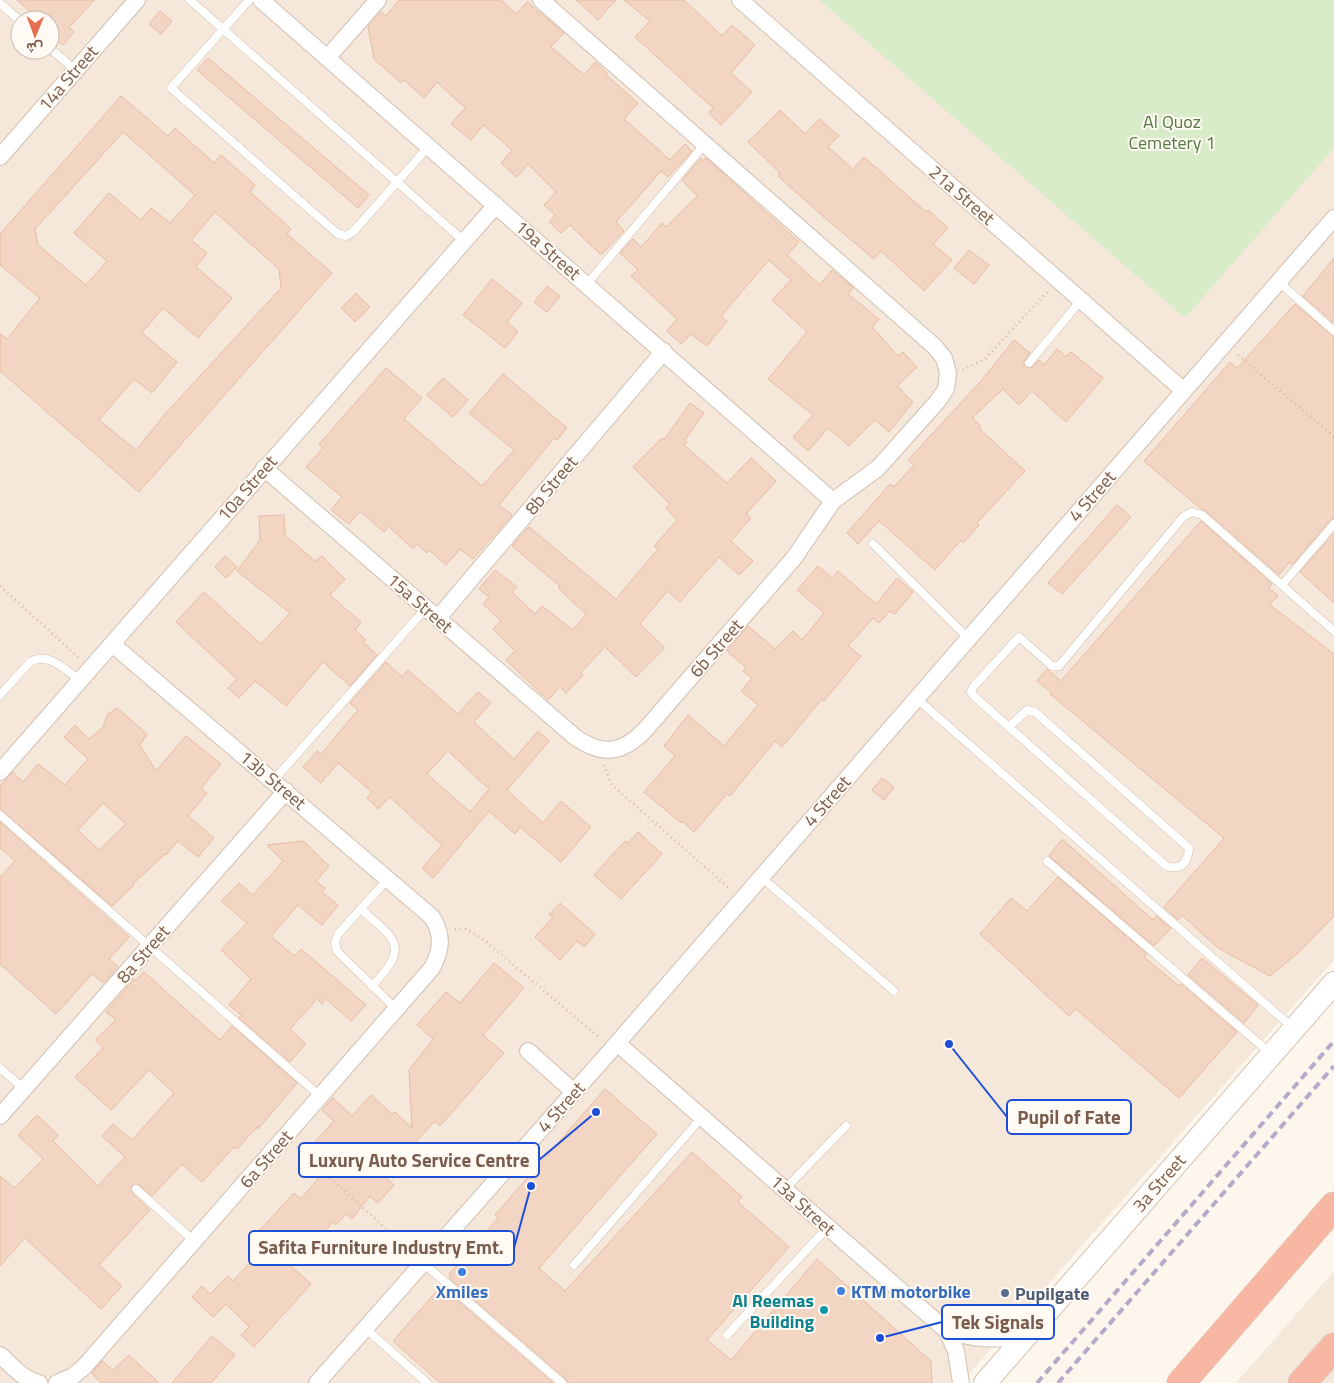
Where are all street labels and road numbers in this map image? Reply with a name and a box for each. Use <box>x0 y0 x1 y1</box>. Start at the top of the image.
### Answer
street label: 14a Street <box>32 39 105 117</box>
street label: 21a Street <box>923 159 1001 232</box>
street label: 19a Street <box>509 214 587 287</box>
street label: 10a Street <box>211 449 284 527</box>
street label: 8b Street <box>518 449 584 520</box>
street label: 4 Street <box>1062 464 1122 528</box>
street label: 15a Street <box>381 567 459 640</box>
street label: 6b Street <box>683 612 750 683</box>
street label: 13b Street <box>234 744 313 816</box>
street label: 4 Street <box>797 769 857 833</box>
street label: 8a Street <box>110 918 176 989</box>
street label: 4 Street <box>531 1075 592 1138</box>
street label: 6a Street <box>233 1123 299 1194</box>
street label: 3a Street <box>1126 1147 1192 1218</box>
street label: 13a Street <box>764 1168 842 1242</box>

